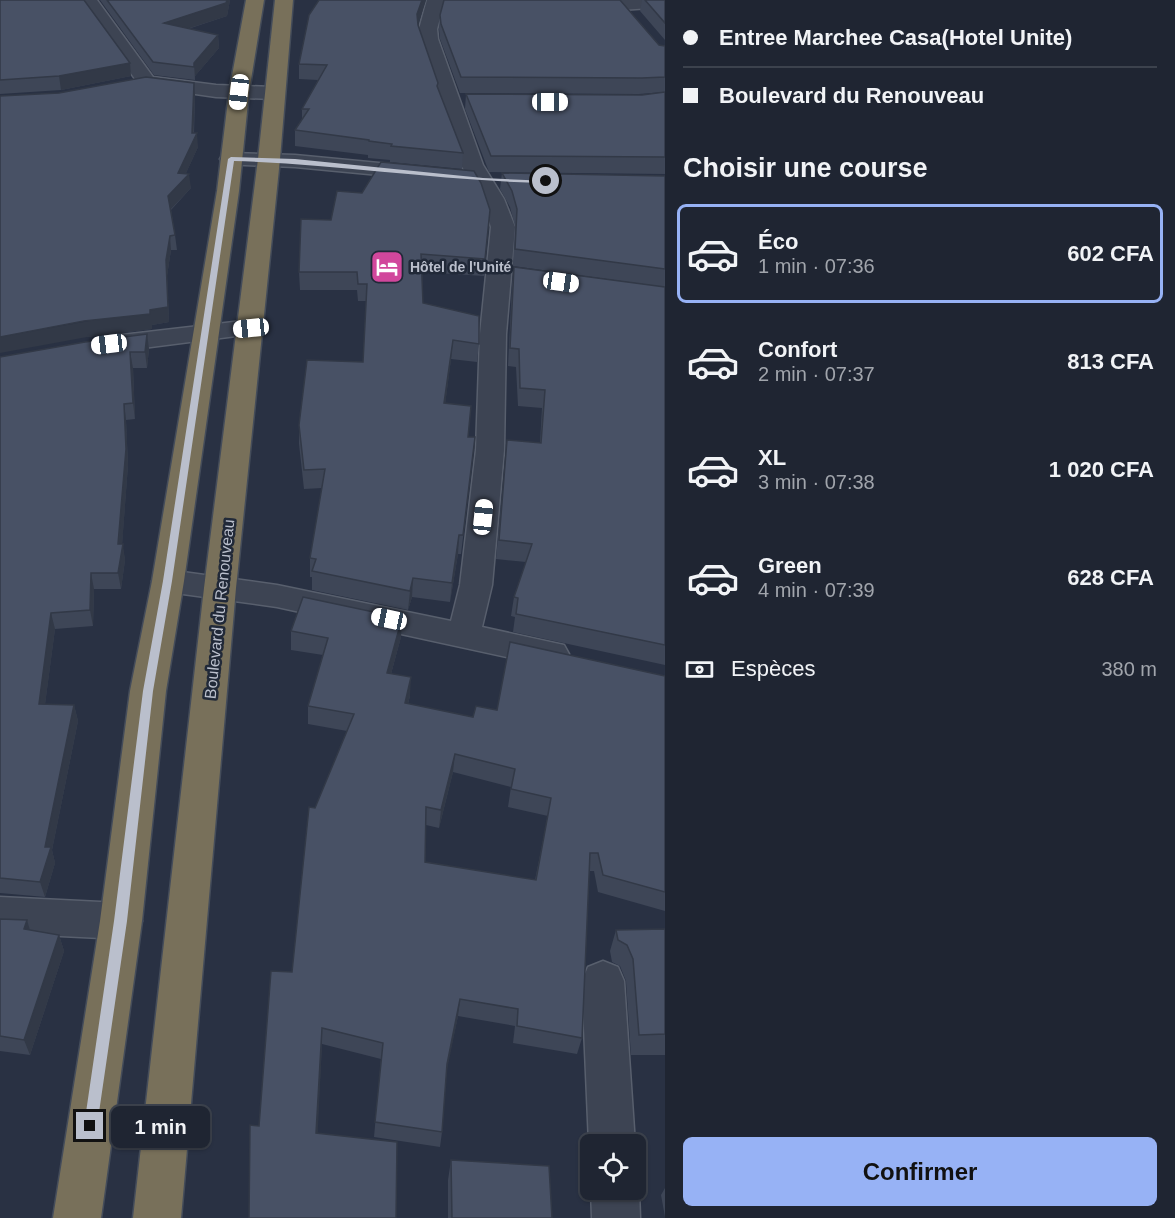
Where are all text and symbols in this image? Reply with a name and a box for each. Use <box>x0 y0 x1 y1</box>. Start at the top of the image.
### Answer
text: Entree Marchee Casa(Hotel Unite) <box>719 25 1072 50</box>
car <box>228 73 250 111</box>
text: Boulevard du Renouveau <box>719 83 984 108</box>
car <box>532 93 568 111</box>
text: Choisir une course <box>683 153 928 183</box>
route start <box>532 167 559 194</box>
icon: car <box>686 227 740 281</box>
text: Éco <box>758 229 798 254</box>
text: 602 CFA <box>1067 241 1154 266</box>
hotel icon: Hôtel de l'Unité <box>369 249 405 285</box>
text: 1 min · 07:36 <box>758 255 875 277</box>
place label: Hôtel de l'Unité <box>410 259 512 275</box>
car <box>542 271 580 293</box>
car <box>232 317 270 339</box>
car <box>90 333 128 355</box>
icon: car <box>686 335 740 389</box>
text: Confort <box>758 337 837 362</box>
text: 813 CFA <box>1067 349 1154 374</box>
text: 2 min · 07:37 <box>758 363 875 385</box>
icon: car <box>686 443 740 497</box>
text: XL <box>758 445 786 470</box>
text: 1 020 CFA <box>1049 457 1154 482</box>
text: 3 min · 07:38 <box>758 471 875 493</box>
car <box>472 498 494 536</box>
street label: Boulevard du Renouveau <box>202 518 237 700</box>
icon: car <box>686 551 740 605</box>
text: Green <box>758 553 822 578</box>
text: 628 CFA <box>1067 565 1154 590</box>
text: 4 min · 07:39 <box>758 579 875 601</box>
car <box>370 606 408 632</box>
icon: cash <box>683 653 716 686</box>
text: Espèces <box>731 656 815 681</box>
text: 380 m <box>1101 658 1157 680</box>
callout: 1 min <box>111 1105 210 1147</box>
route end <box>76 1112 103 1139</box>
text: 1 min <box>134 1116 187 1138</box>
map controls <box>580 1134 646 1200</box>
button: locate <box>580 1134 646 1200</box>
button: Confirmer <box>683 1137 1157 1206</box>

